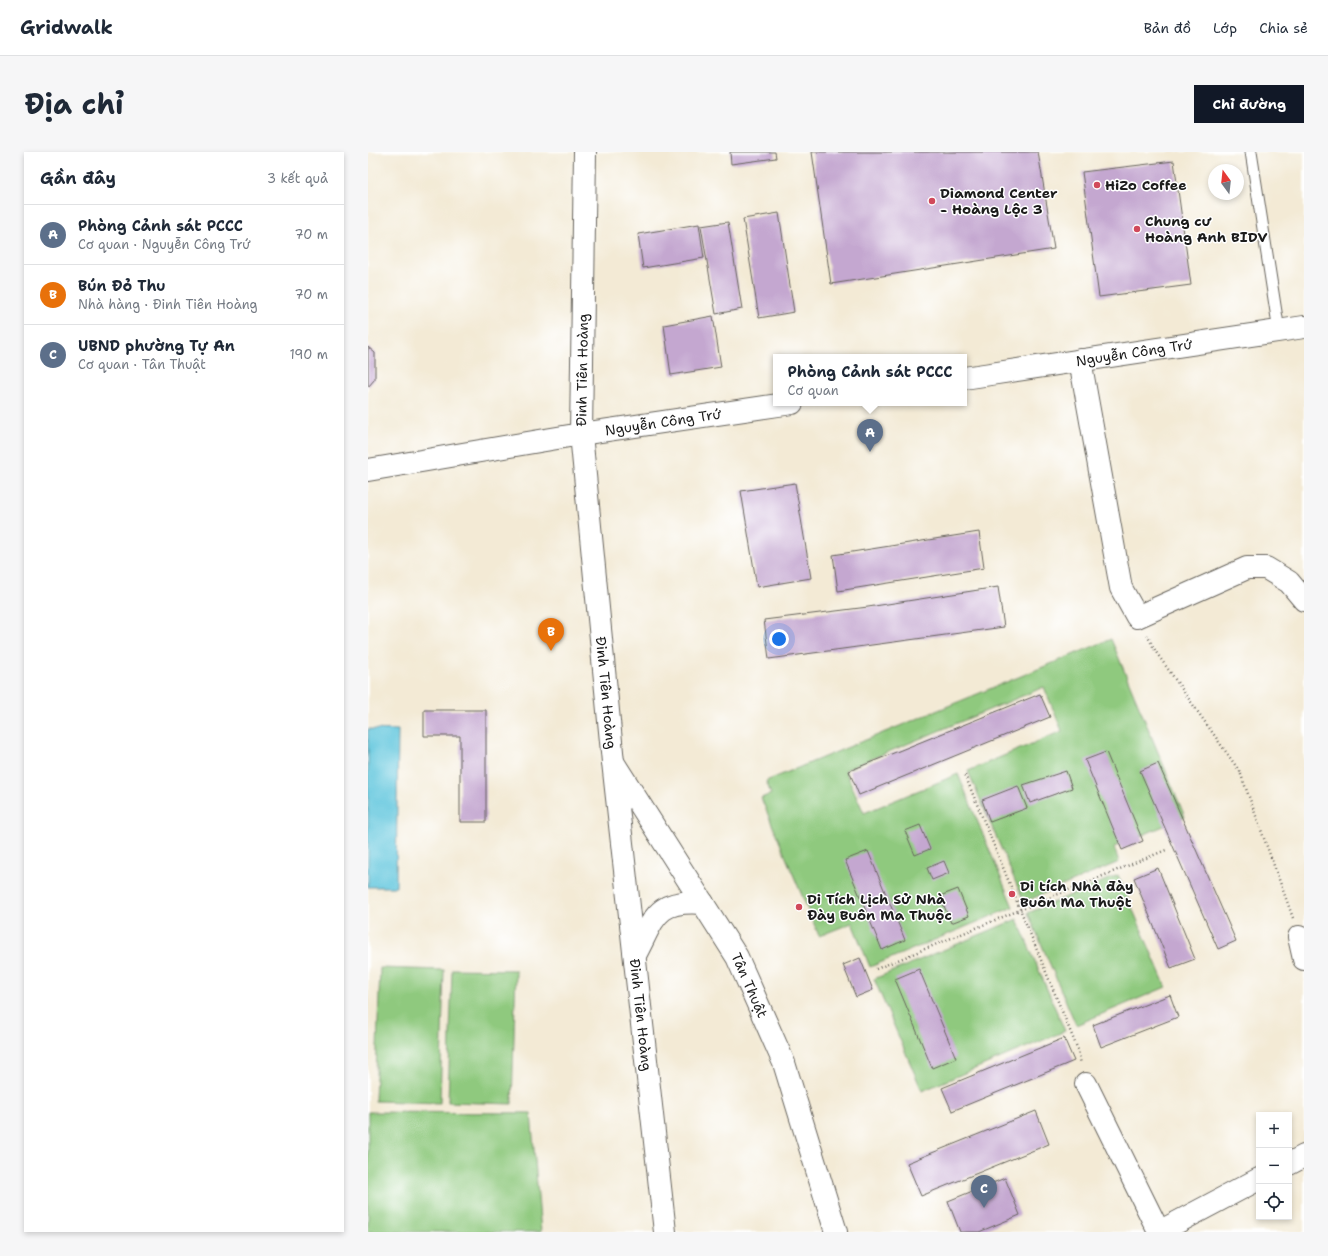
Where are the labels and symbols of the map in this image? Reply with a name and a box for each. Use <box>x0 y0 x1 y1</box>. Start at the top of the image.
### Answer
north arrow <box>1208 164 1244 200</box>
place label: HiZo Coffee <box>1105 176 1187 194</box>
marker: HiZo Coffee <box>1092 180 1102 190</box>
place label: Diamond Center - Hoàng Lộc 3 <box>940 184 1058 218</box>
marker: Diamond Center - Hoàng Lộc 3 <box>927 196 937 206</box>
place label: Chung cư Hoàng Anh BIDV <box>1145 212 1267 246</box>
marker: Chung cư Hoàng Anh BIDV <box>1132 224 1142 234</box>
street label: Đinh Tiên Hoàng <box>572 313 592 427</box>
street label: Nguyễn Công Trứ <box>1075 335 1193 370</box>
street label: Nguyễn Công Trứ <box>604 405 722 439</box>
pin: A <box>857 419 883 452</box>
pin: B <box>538 618 564 651</box>
your location <box>769 629 789 649</box>
street label: Đinh Tiên Hoàng <box>592 636 621 750</box>
place label: Di tích Nhà đày Buôn Ma Thuột <box>1020 877 1134 911</box>
marker: Di tích Nhà đày Buôn Ma Thuột <box>1007 889 1017 899</box>
place label: Di Tích Lịch Sử Nhà Đày Buôn Ma Thuộc <box>807 890 952 924</box>
marker: Di Tích Lịch Sử Nhà Đày Buôn Ma Thuộc <box>794 902 804 912</box>
street label: Tân Thuật <box>727 950 772 1021</box>
street label: Đinh Tiên Hoàng <box>626 958 656 1072</box>
pin: C <box>971 1175 997 1208</box>

